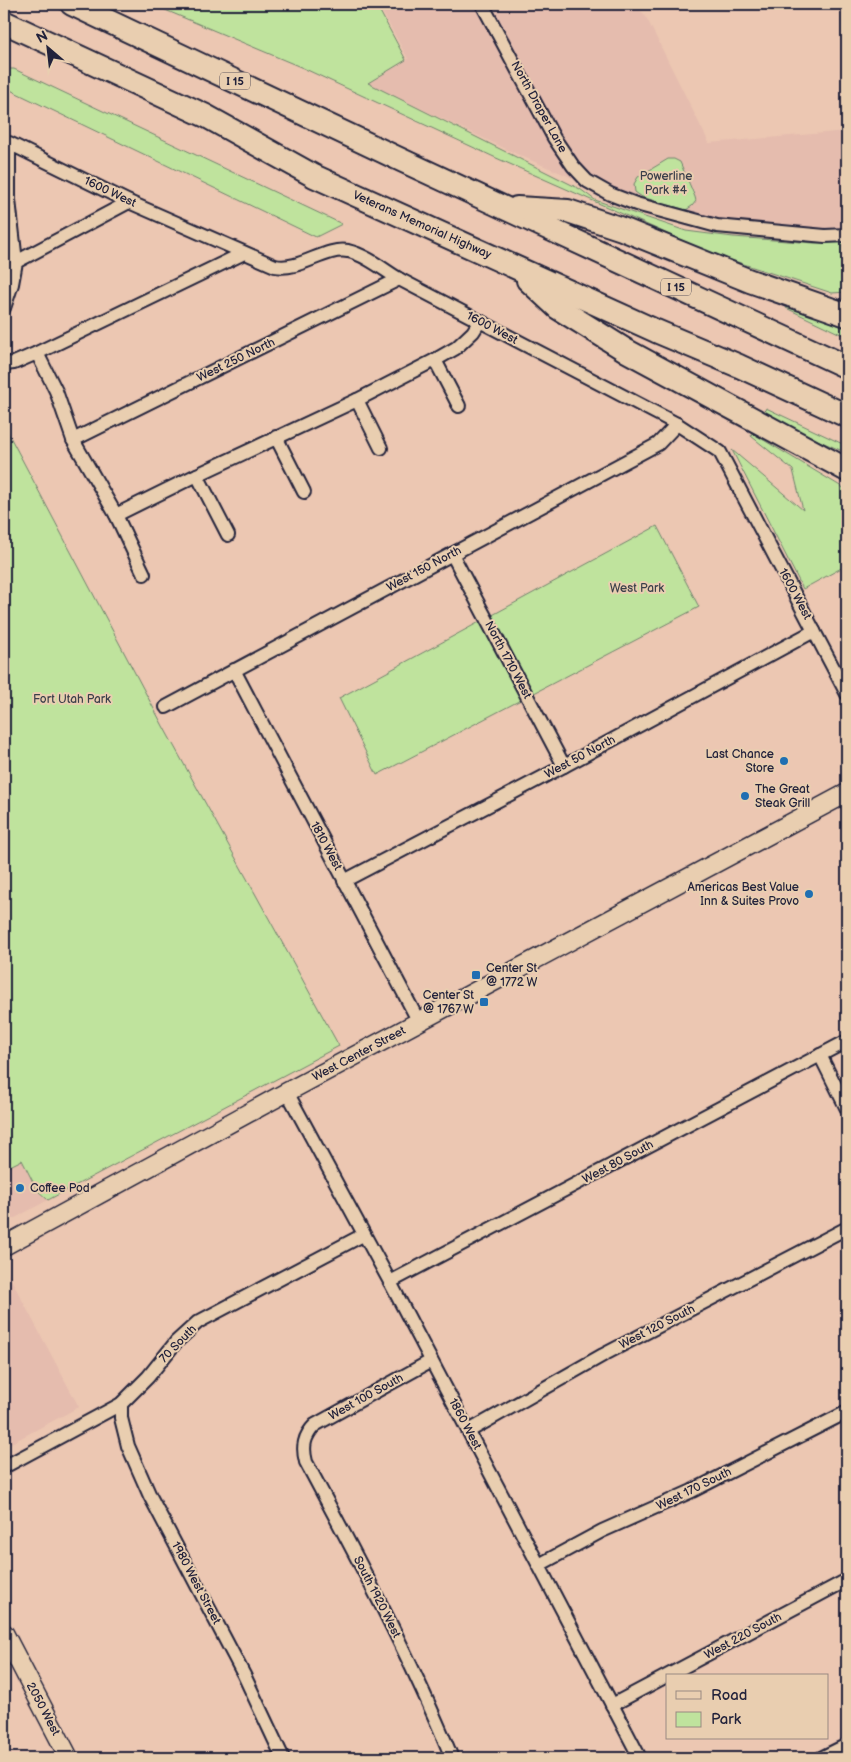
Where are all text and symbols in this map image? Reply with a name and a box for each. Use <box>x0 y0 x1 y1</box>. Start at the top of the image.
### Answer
north arrow <box>22 22 72 72</box>
text: N <box>33 27 51 47</box>
street label: North Draper Lane <box>508 59 570 155</box>
road number: I 15 <box>220 72 250 90</box>
park label: Powerline Park #4 <box>640 169 692 198</box>
street label: 1600 West <box>82 173 139 211</box>
street label: Veterans Memorial Highway <box>350 188 494 263</box>
road number: I 15 <box>661 278 691 296</box>
street label: 1600 West <box>464 308 520 348</box>
street label: West 250 North <box>194 334 278 385</box>
street label: West 150 North <box>384 543 464 595</box>
street label: 1600 West <box>775 566 815 622</box>
park label: West Park <box>610 581 664 596</box>
street label: North 1710 West <box>481 619 535 702</box>
park label: Fort Utah Park <box>33 692 111 707</box>
street label: West 50 North <box>542 732 618 782</box>
place label: Last Chance Store <box>706 747 774 776</box>
marker: Last Chance Store <box>778 755 790 767</box>
place label: The Great Steak Grill <box>755 782 810 811</box>
marker: The Great Steak Grill <box>739 790 751 802</box>
street label: 1810 West <box>307 819 345 873</box>
place label: Americas Best Value Inn & Suites Provo <box>688 880 799 909</box>
marker: Americas Best Value Inn & Suites Provo <box>803 888 815 900</box>
place label: Center St @ 1772 W <box>486 961 538 990</box>
marker: Center St @ 1772 W <box>470 969 482 981</box>
place label: Center St @ 1767 W <box>423 988 474 1017</box>
marker: Center St @ 1767 W <box>478 996 490 1008</box>
street label: West Center Street <box>310 1023 408 1085</box>
street label: West 80 South <box>580 1137 656 1187</box>
place label: Coffee Pod <box>30 1181 90 1196</box>
marker: Coffee Pod <box>14 1182 26 1194</box>
street label: West 120 South <box>617 1301 698 1353</box>
street label: 70 South <box>156 1322 200 1366</box>
street label: West 100 South <box>326 1370 406 1424</box>
street label: 1860 West <box>445 1396 485 1452</box>
street label: West 170 South <box>654 1464 734 1514</box>
street label: 1980 West Street <box>168 1539 224 1627</box>
street label: South 1920 West <box>350 1554 404 1641</box>
street label: West 220 South <box>702 1609 785 1663</box>
legend <box>666 1674 828 1740</box>
street label: 2050 West <box>23 1680 63 1738</box>
text: Road <box>711 1686 747 1705</box>
text: Park <box>711 1710 742 1729</box>

